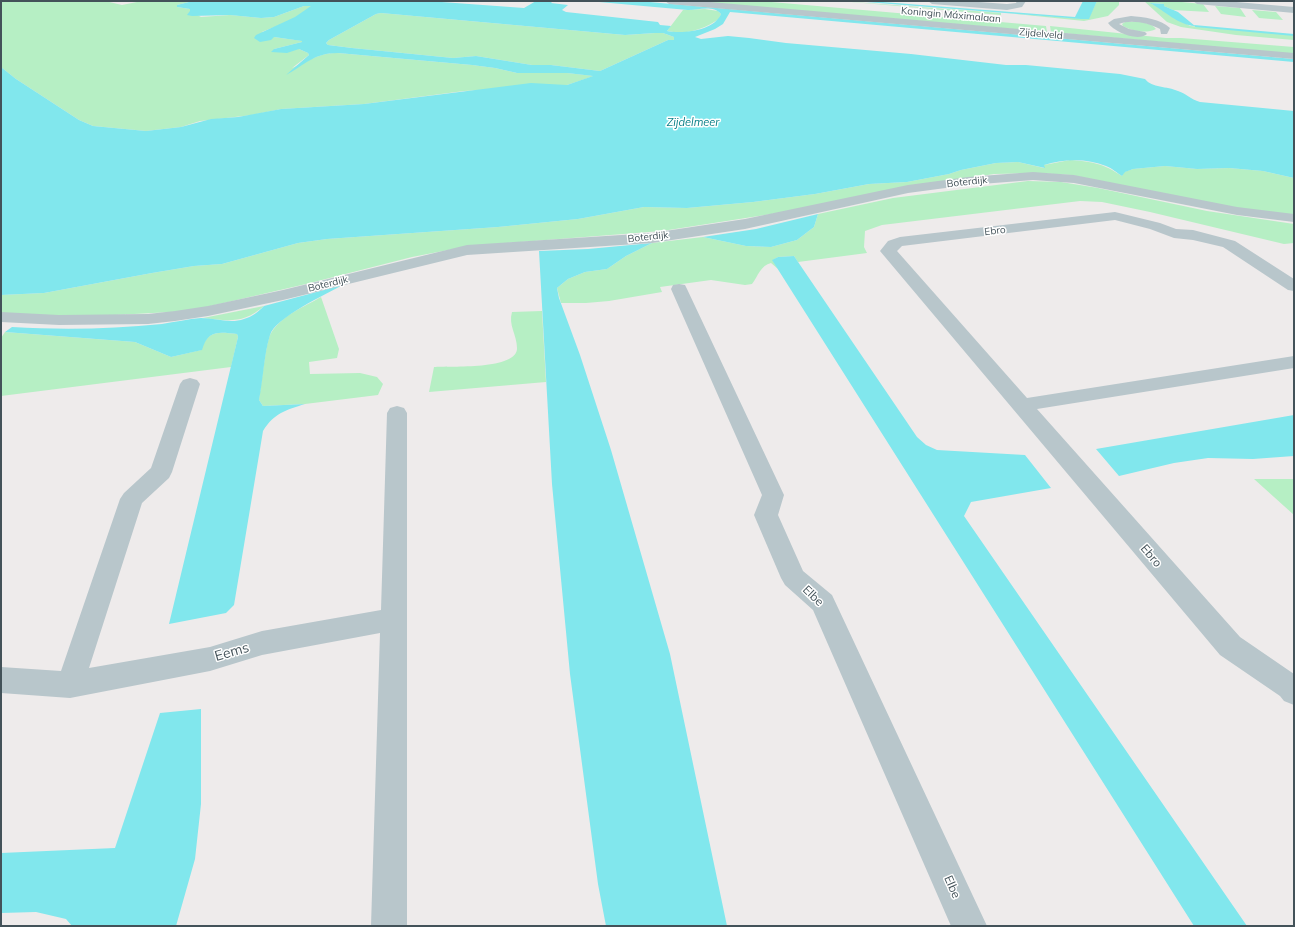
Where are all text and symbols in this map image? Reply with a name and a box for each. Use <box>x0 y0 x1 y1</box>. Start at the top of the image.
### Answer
street label: Koningin Máximalaan <box>901 5 1001 25</box>
street label: Zijdelveld <box>1019 26 1063 42</box>
water label: Zijdelmeer <box>667 116 719 130</box>
street label: Boterdijk <box>946 174 988 190</box>
street label: Ebro <box>984 224 1006 238</box>
street label: Boterdijk <box>627 229 669 245</box>
street label: Boterdijk <box>307 273 349 295</box>
street label: Ebro <box>1137 542 1165 570</box>
street label: Elbe <box>799 583 827 609</box>
street label: Eems <box>213 639 251 665</box>
street label: Elbe <box>941 873 963 901</box>

